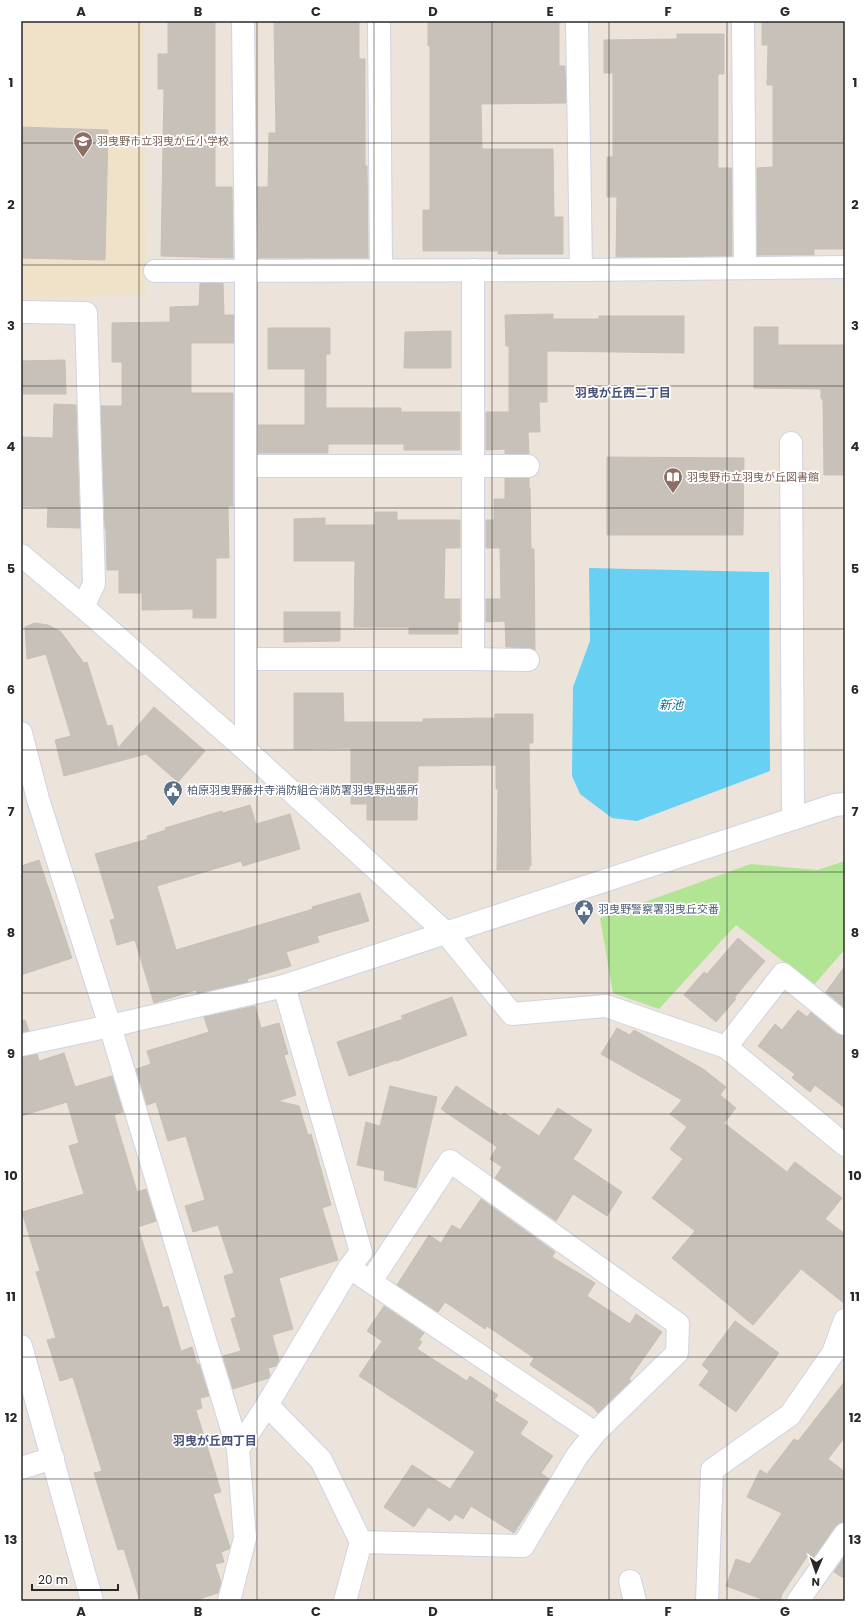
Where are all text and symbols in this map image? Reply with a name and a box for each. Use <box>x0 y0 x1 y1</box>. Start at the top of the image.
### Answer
text: A <box>76 2 86 21</box>
text: B <box>194 2 203 21</box>
text: C <box>311 2 321 21</box>
text: D <box>428 2 438 21</box>
text: E <box>546 2 554 21</box>
text: F <box>664 2 672 21</box>
text: G <box>780 2 790 21</box>
text: 1 <box>9 73 13 92</box>
text: 1 <box>853 73 857 92</box>
school or university icon: 羽曳野市立羽曳が丘小学校 <box>72 130 94 158</box>
place label: 羽曳野市立羽曳が丘小学校 <box>97 133 229 149</box>
text: 2 <box>7 195 15 214</box>
text: 2 <box>851 195 859 214</box>
text: 3 <box>7 316 15 335</box>
text: 3 <box>851 316 859 335</box>
district label: 羽曳が丘西二丁目 <box>575 384 671 401</box>
text: 4 <box>7 437 16 456</box>
text: 4 <box>851 437 860 456</box>
library icon: 羽曳野市立羽曳が丘図書館 <box>662 466 684 494</box>
place label: 羽曳野市立羽曳が丘図書館 <box>687 469 819 485</box>
text: 5 <box>7 559 15 578</box>
text: 5 <box>851 559 859 578</box>
text: 6 <box>7 680 15 699</box>
text: 6 <box>851 680 859 699</box>
water label: 新池 <box>659 696 684 713</box>
public building icon: 柏原羽曳野藤井寺消防組合消防署羽曳野出張所 <box>162 779 184 807</box>
place label: 柏原羽曳野藤井寺消防組合消防署羽曳野出張所 <box>187 782 419 798</box>
text: 7 <box>8 802 15 821</box>
text: 7 <box>852 802 859 821</box>
public building icon: 羽曳野警察署羽曳丘交番 <box>573 898 595 926</box>
place label: 羽曳野警察署羽曳丘交番 <box>598 901 719 917</box>
text: 8 <box>7 923 15 942</box>
text: 8 <box>851 923 859 942</box>
text: 9 <box>7 1044 15 1063</box>
text: 9 <box>851 1044 859 1063</box>
text: 10 <box>4 1166 18 1185</box>
text: 10 <box>848 1166 862 1185</box>
text: 11 <box>6 1287 16 1306</box>
text: 11 <box>850 1287 860 1306</box>
text: 12 <box>5 1408 18 1427</box>
text: 12 <box>849 1408 862 1427</box>
district label: 羽曳が丘四丁目 <box>173 1432 257 1449</box>
text: 13 <box>5 1530 18 1549</box>
text: 13 <box>849 1530 862 1549</box>
north arrow <box>796 1552 836 1592</box>
scale bar <box>32 1566 118 1592</box>
text: 20 m <box>38 1571 68 1588</box>
text: N <box>811 1574 820 1590</box>
text: A <box>76 1602 86 1621</box>
text: B <box>194 1602 203 1621</box>
text: C <box>311 1602 321 1621</box>
text: D <box>428 1602 438 1621</box>
text: E <box>546 1602 554 1621</box>
text: F <box>664 1602 672 1621</box>
text: G <box>780 1602 790 1621</box>

